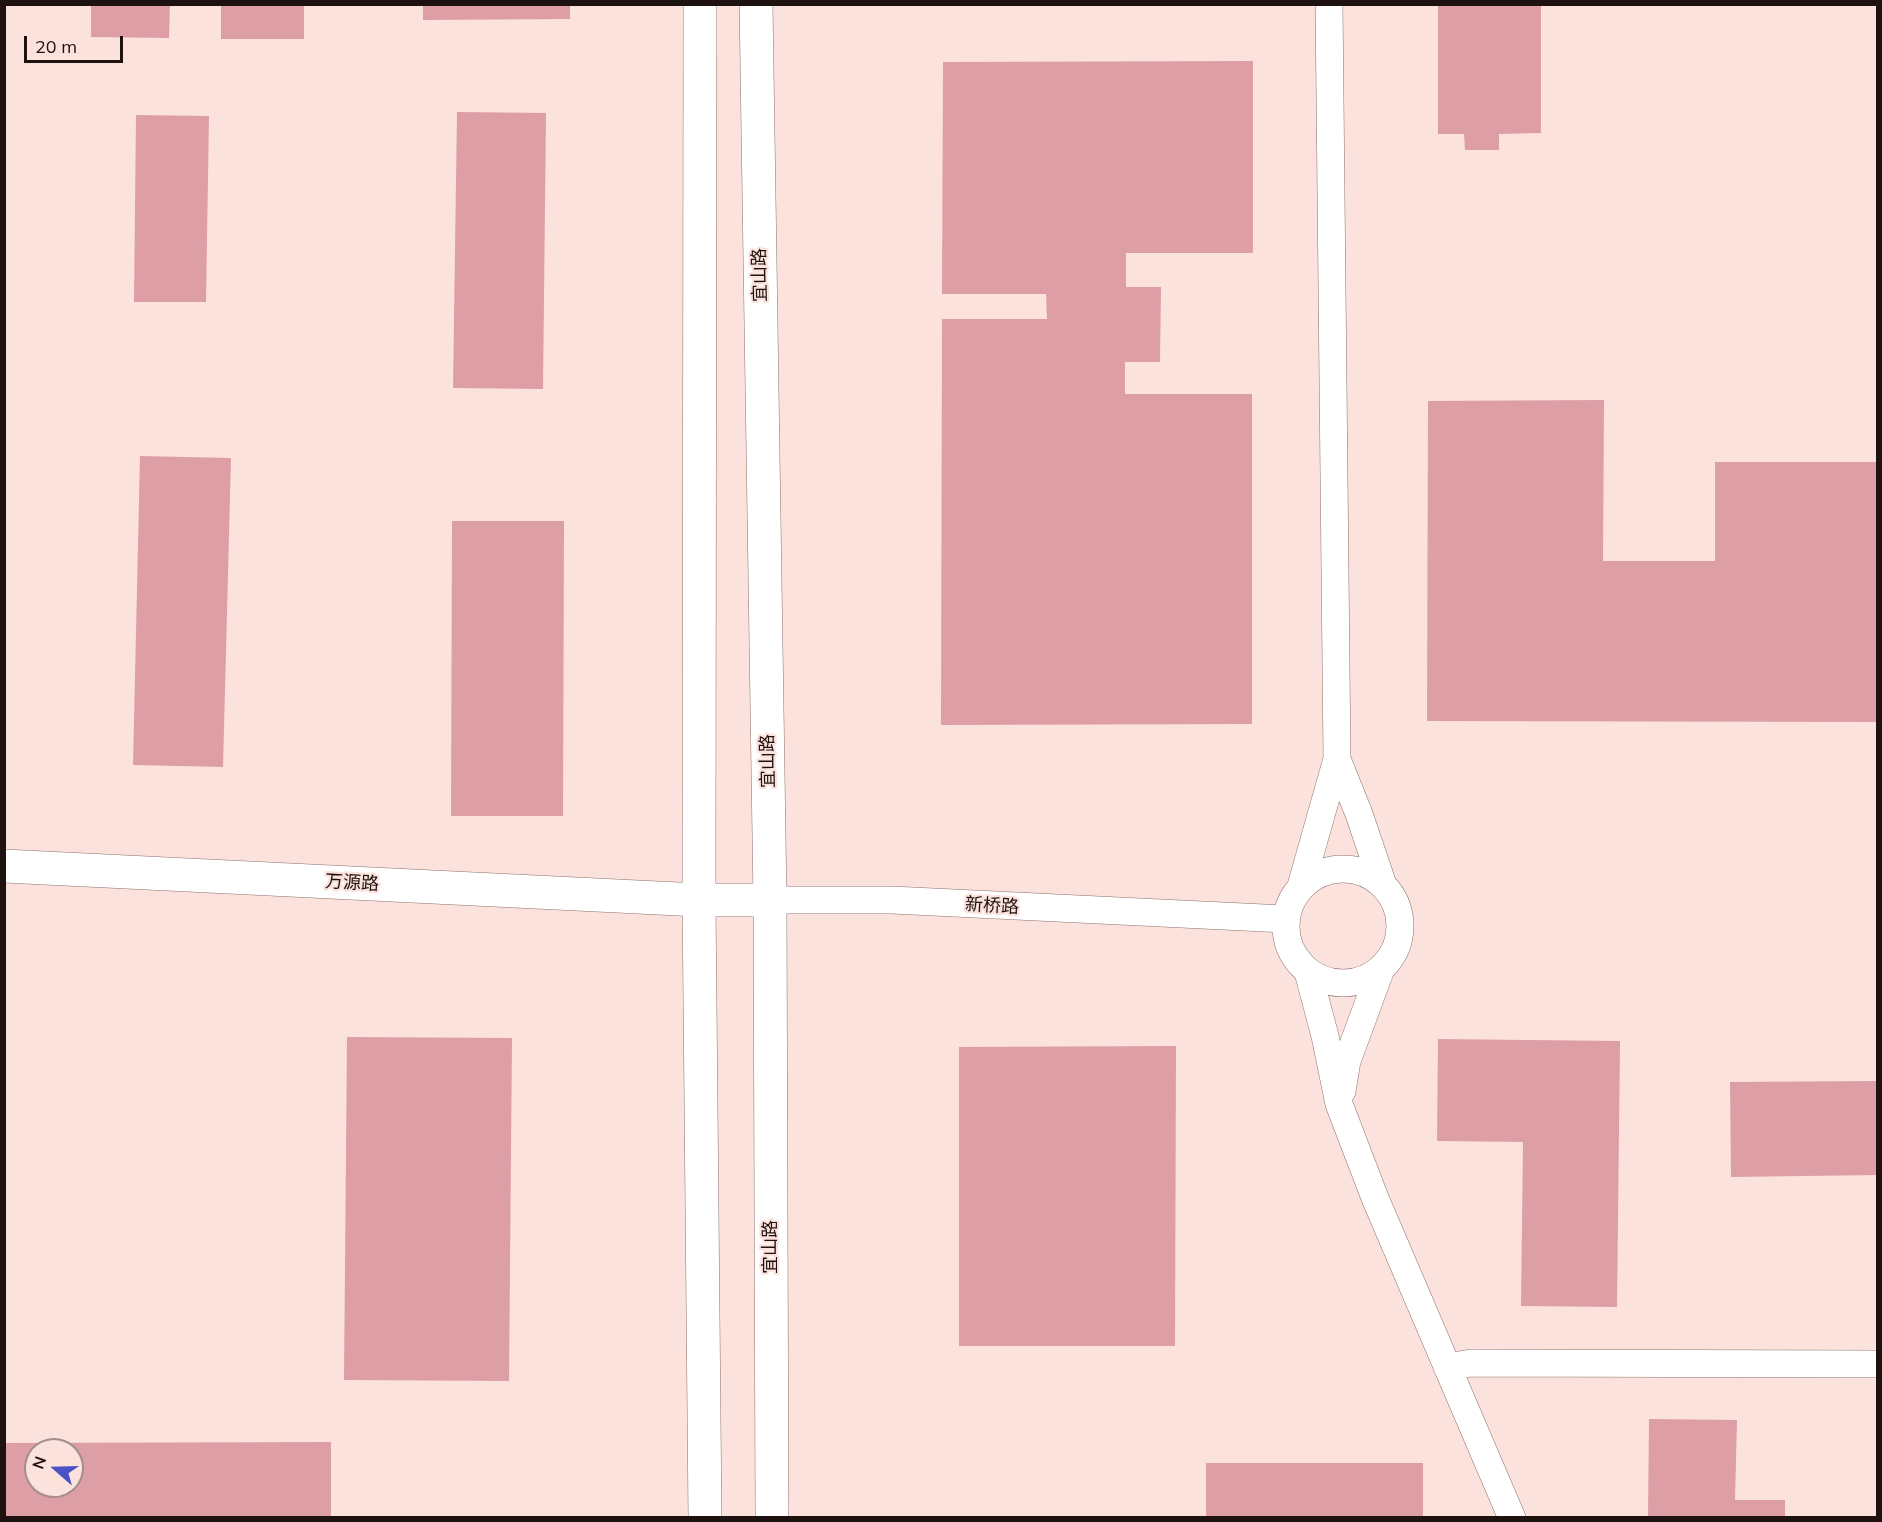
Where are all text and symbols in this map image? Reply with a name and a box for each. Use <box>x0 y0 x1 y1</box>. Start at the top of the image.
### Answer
scale bar <box>27 24 126 62</box>
text: 20 m <box>35 35 77 58</box>
street label: 宜山路 <box>749 248 771 302</box>
street label: 宜山路 <box>757 734 779 788</box>
street label: 万源路 <box>324 871 380 895</box>
street label: 新桥路 <box>964 894 1020 918</box>
street label: 宜山路 <box>760 1220 782 1274</box>
north arrow <box>24 1438 84 1498</box>
text: N <box>27 1453 50 1472</box>

